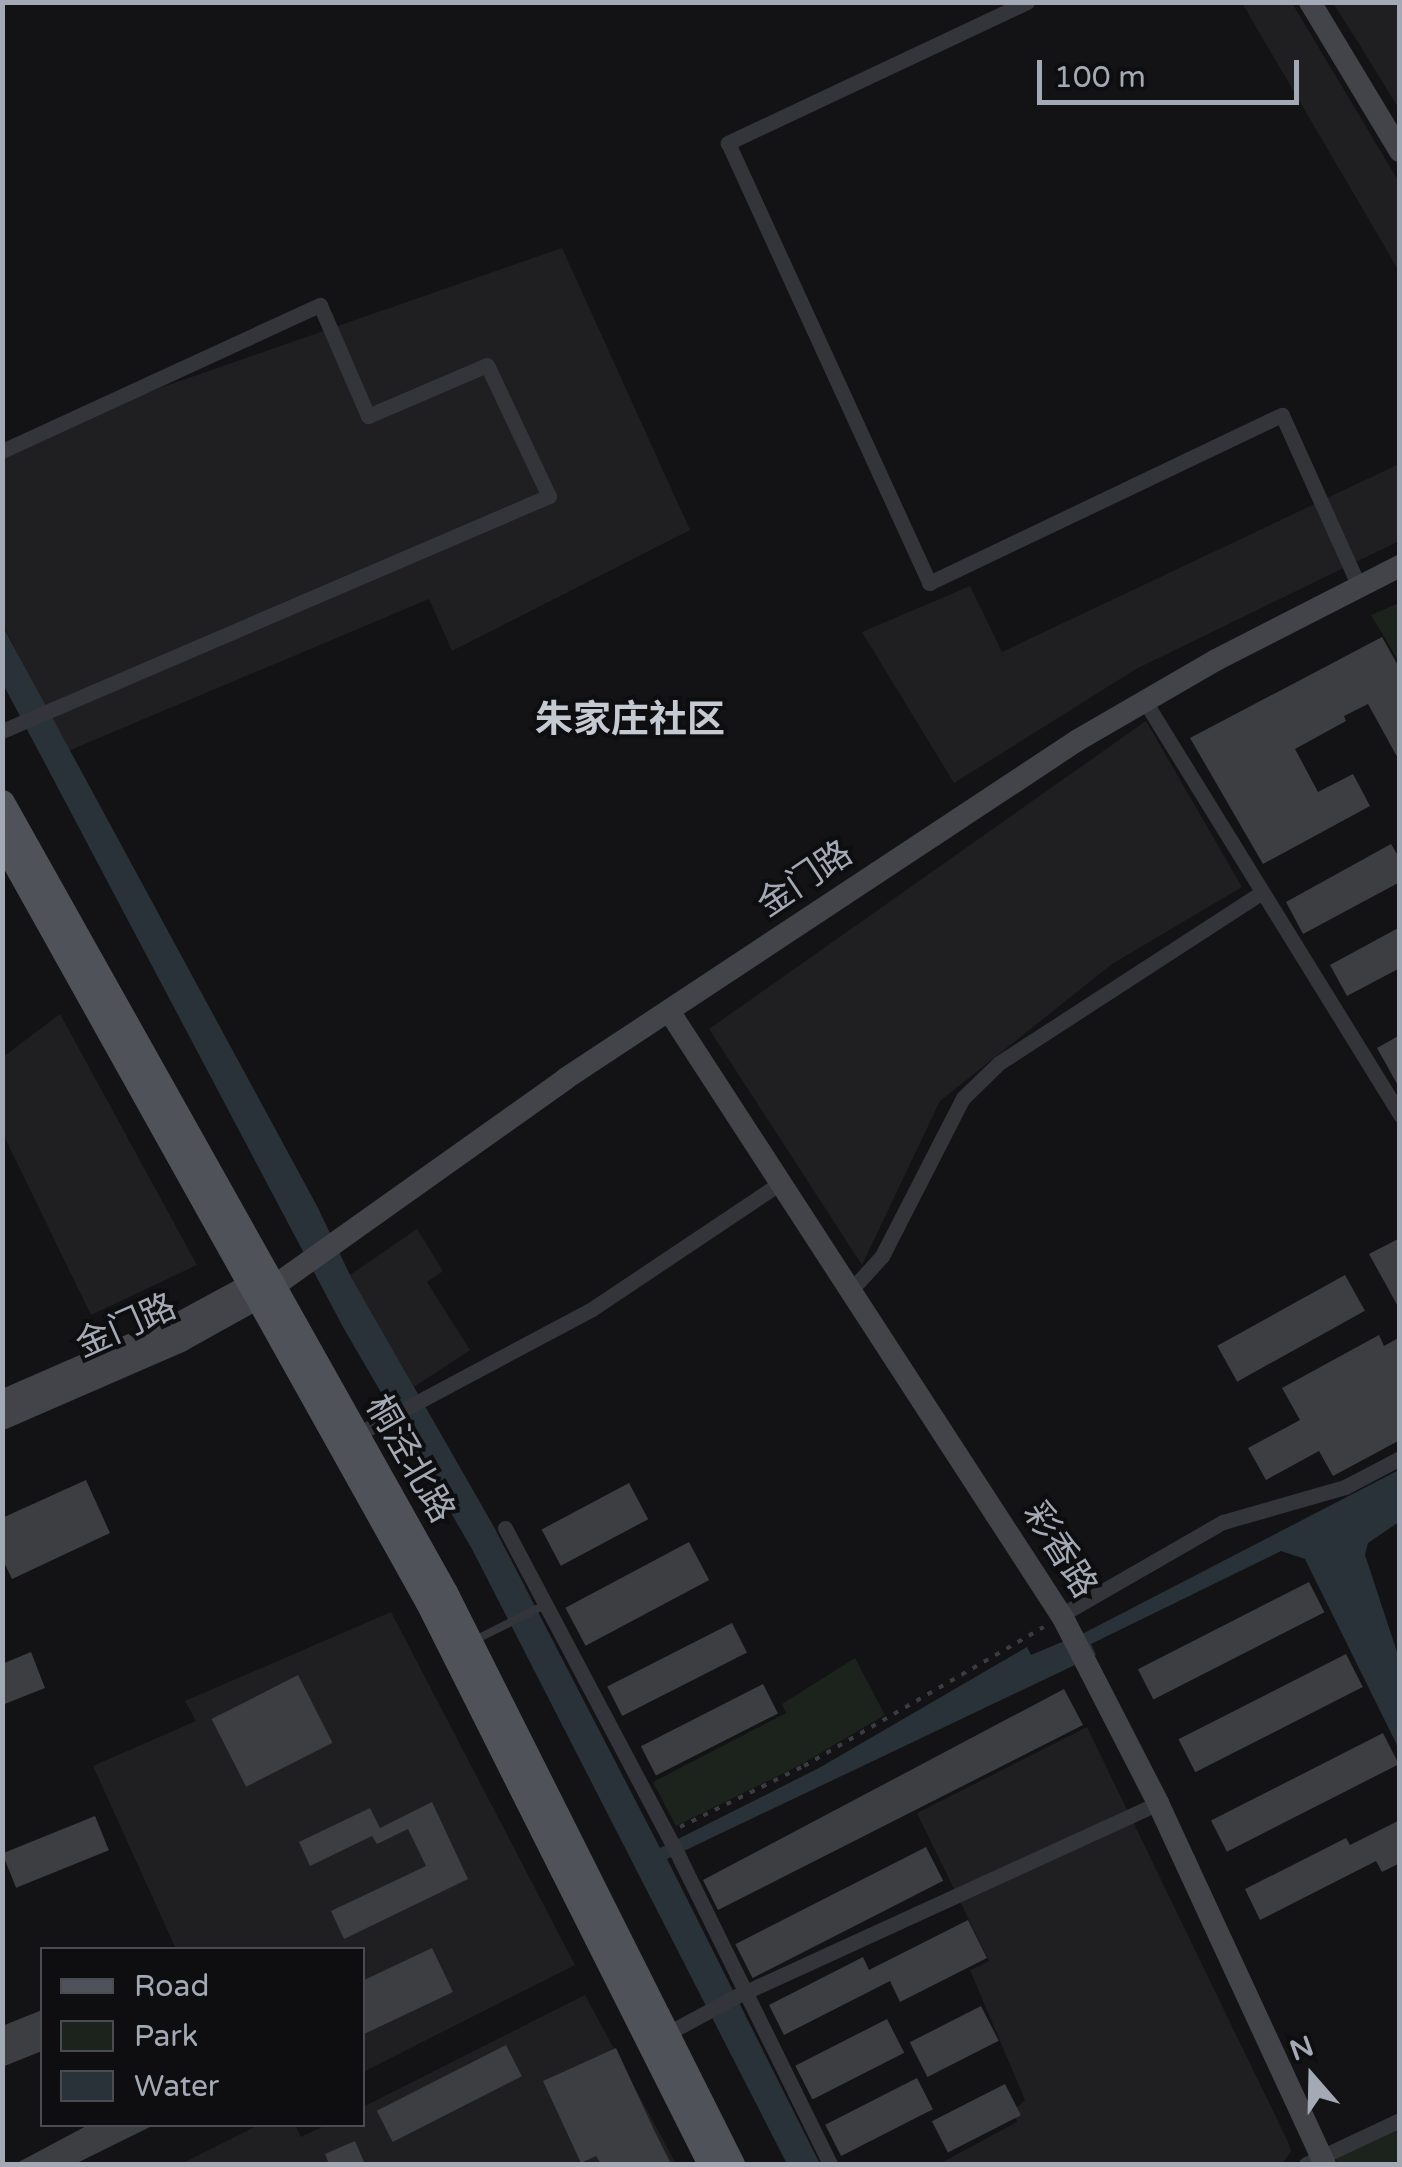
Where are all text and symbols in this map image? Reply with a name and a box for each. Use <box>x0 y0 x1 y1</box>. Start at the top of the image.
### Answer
scale bar <box>1042 40 1304 102</box>
text: 100 m <box>1054 59 1146 96</box>
district label: 朱家庄社区 <box>535 698 725 744</box>
street label: 金门路 <box>750 832 860 926</box>
street label: 金门路 <box>69 1285 183 1367</box>
street label: 桐泾北路 <box>357 1388 463 1530</box>
street label: 彩香路 <box>1014 1494 1106 1606</box>
legend <box>40 1947 365 2127</box>
text: Road <box>134 1968 209 2005</box>
text: Park <box>134 2018 198 2055</box>
north arrow <box>1262 2027 1362 2127</box>
text: N <box>1285 2029 1318 2069</box>
text: Water <box>134 2068 219 2105</box>

